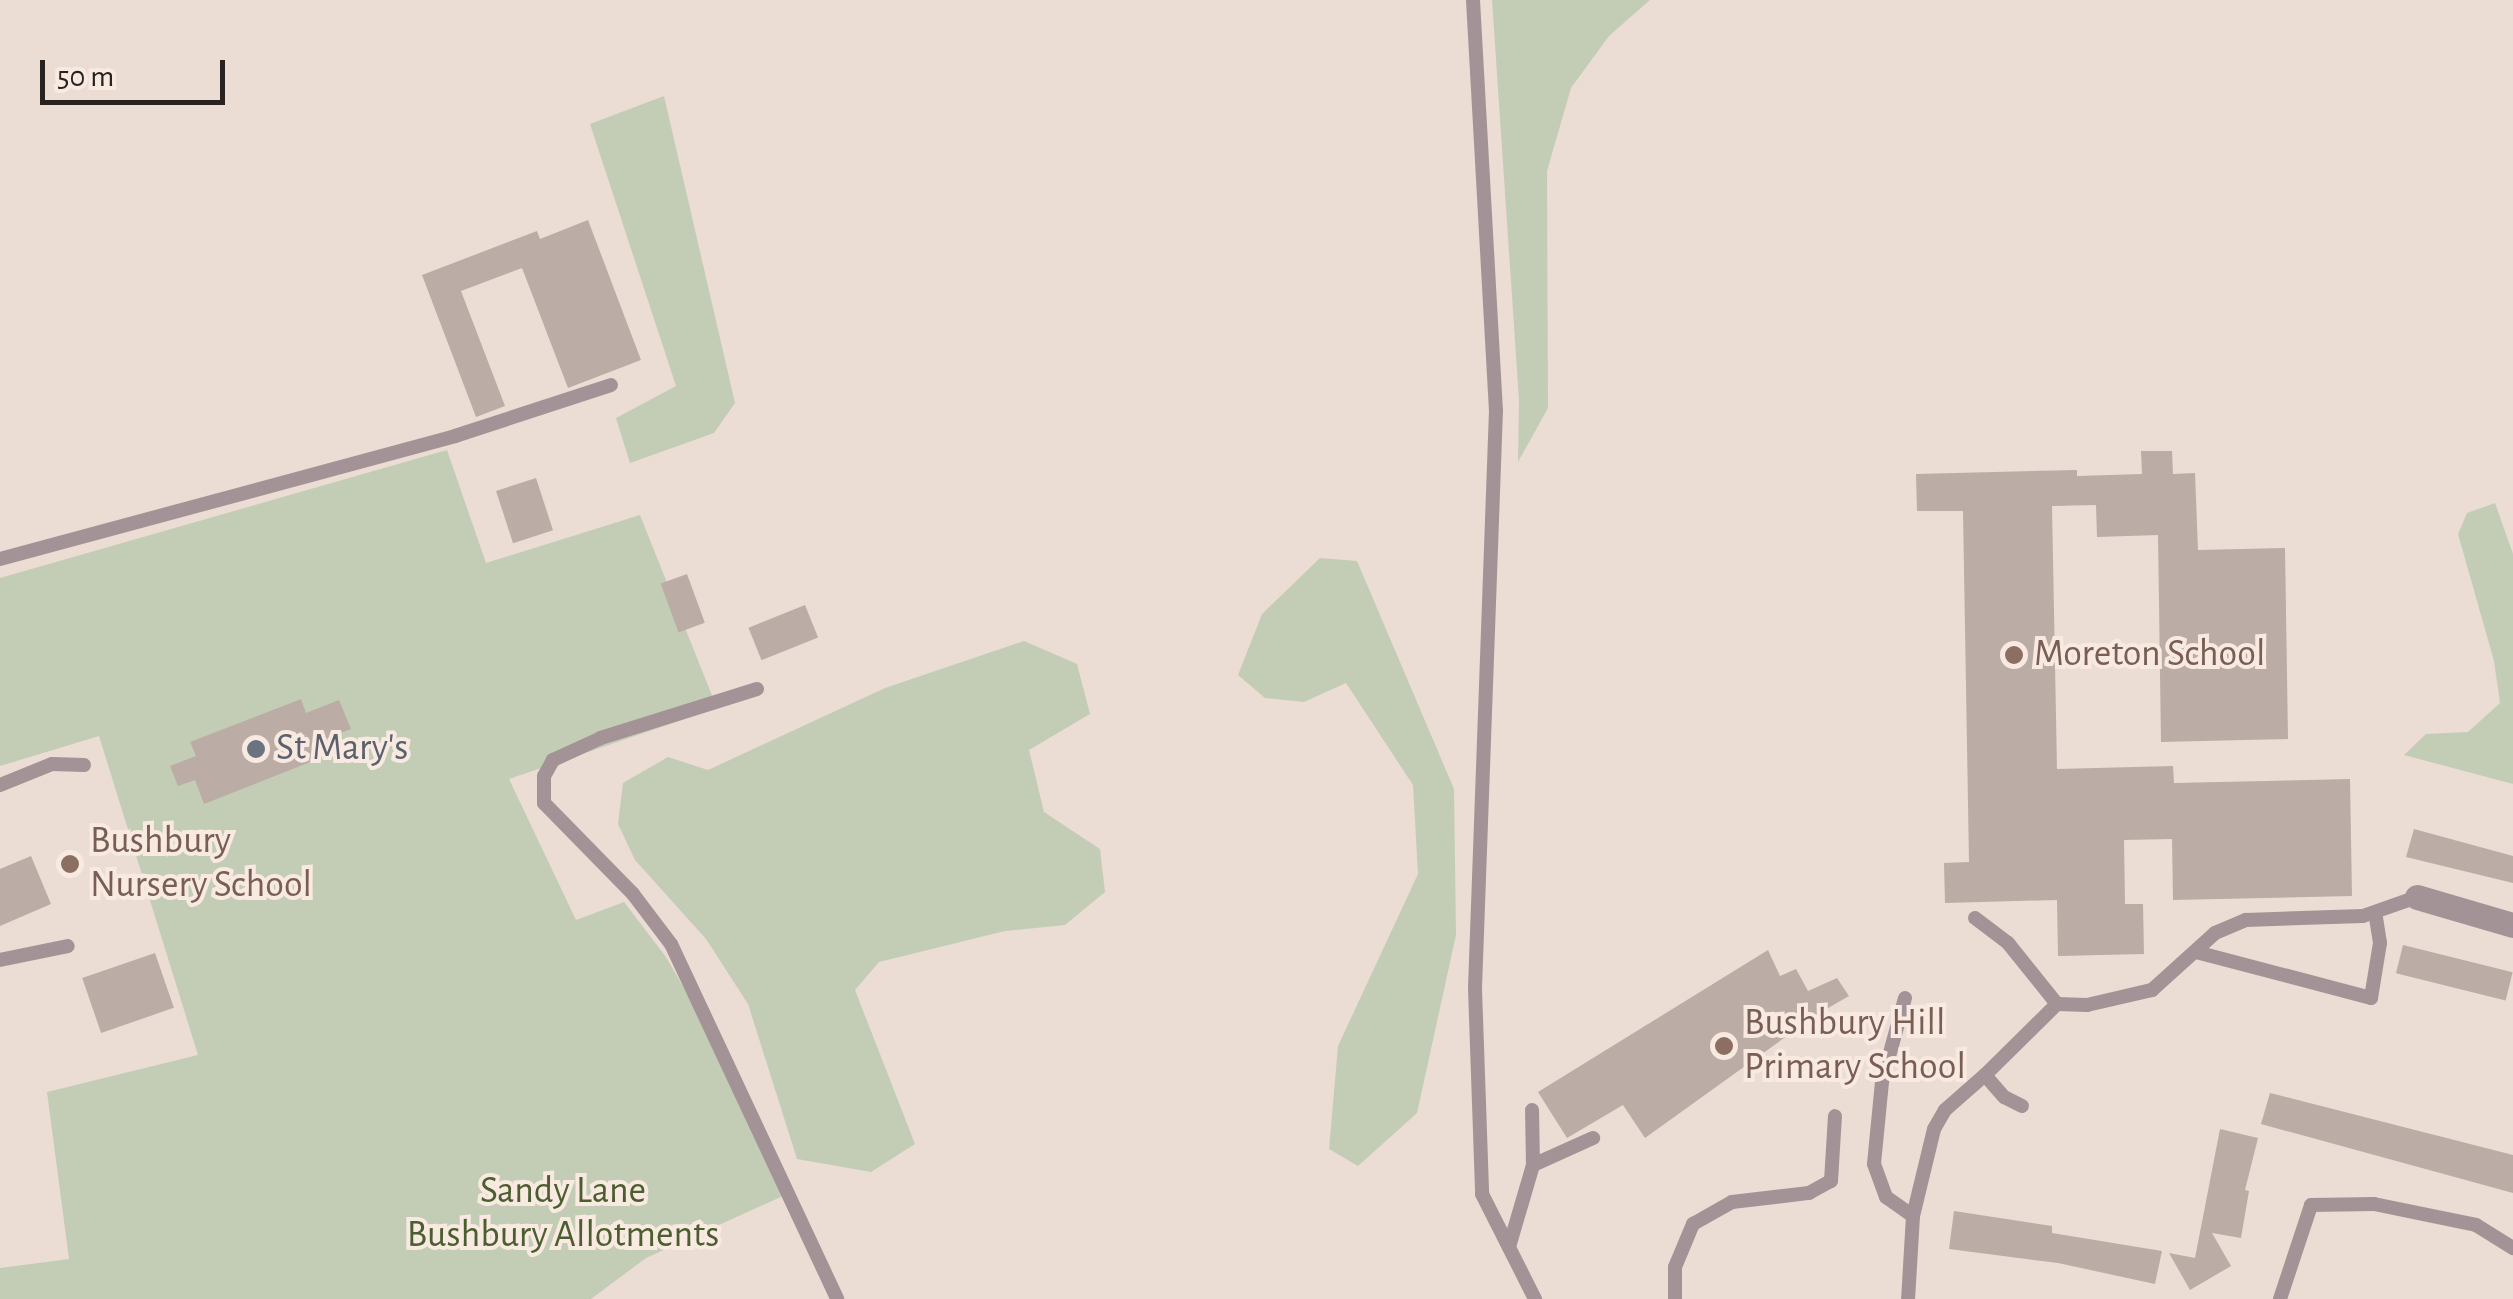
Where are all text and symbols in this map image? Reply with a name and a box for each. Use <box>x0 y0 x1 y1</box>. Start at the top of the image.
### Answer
scale bar <box>45 40 230 102</box>
text: 50 m <box>57 62 114 92</box>
place label: Moreton School <box>2034 632 2265 678</box>
marker: Moreton School <box>2003 644 2025 666</box>
place label: St Mary's <box>276 726 408 772</box>
marker: St Mary's <box>245 738 267 760</box>
place label: Bushbury Nursery School <box>90 819 312 908</box>
marker: Bushbury Nursery School <box>59 853 81 875</box>
place label: Bushbury Hill Primary School <box>1744 1001 1966 1090</box>
marker: Bushbury Hill Primary School <box>1713 1035 1735 1057</box>
park label: Sandy Lane Bushbury Allotments <box>407 1169 719 1258</box>

